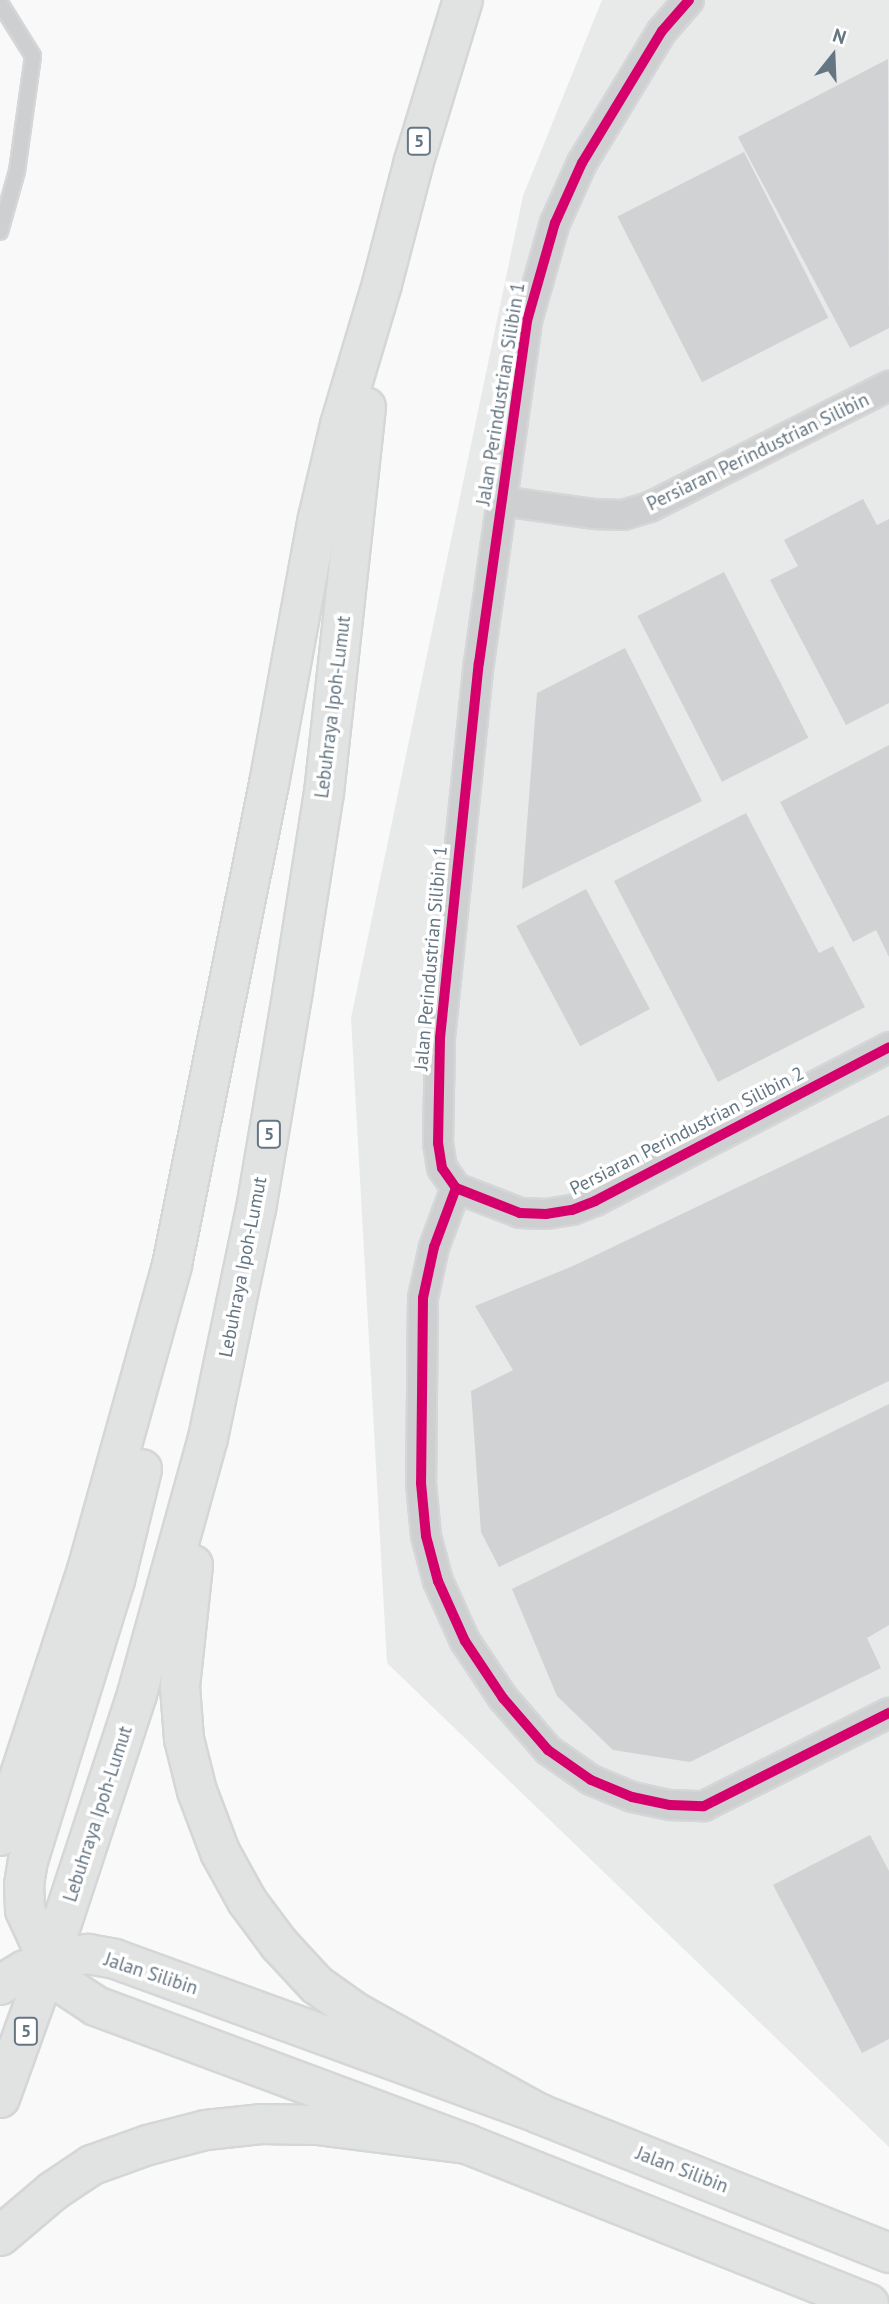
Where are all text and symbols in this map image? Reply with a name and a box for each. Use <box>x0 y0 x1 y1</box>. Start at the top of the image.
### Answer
north arrow <box>798 21 868 91</box>
text: N <box>830 23 849 49</box>
road number: 5 <box>407 126 431 156</box>
street label: Jalan Perindustrian Silibin 1 <box>472 281 530 507</box>
street label: Persiaran Perindustrian Silibin <box>643 388 873 516</box>
street label: Lebuhraya Ipoh-Lumut <box>311 615 355 799</box>
street label: Jalan Perindustrian Silibin 1 <box>410 845 452 1071</box>
street label: Persiaran Perindustrian Silibin 2 <box>566 1062 808 1200</box>
road number: 5 <box>257 1120 281 1148</box>
street label: Lebuhraya Ipoh-Lumut <box>214 1175 272 1359</box>
street label: Lebuhraya Ipoh-Lumut <box>59 1723 137 1905</box>
street label: Jalan Silibin <box>101 1948 201 2000</box>
road number: 5 <box>14 2017 38 2046</box>
street label: Jalan Silibin <box>633 2142 731 2198</box>

